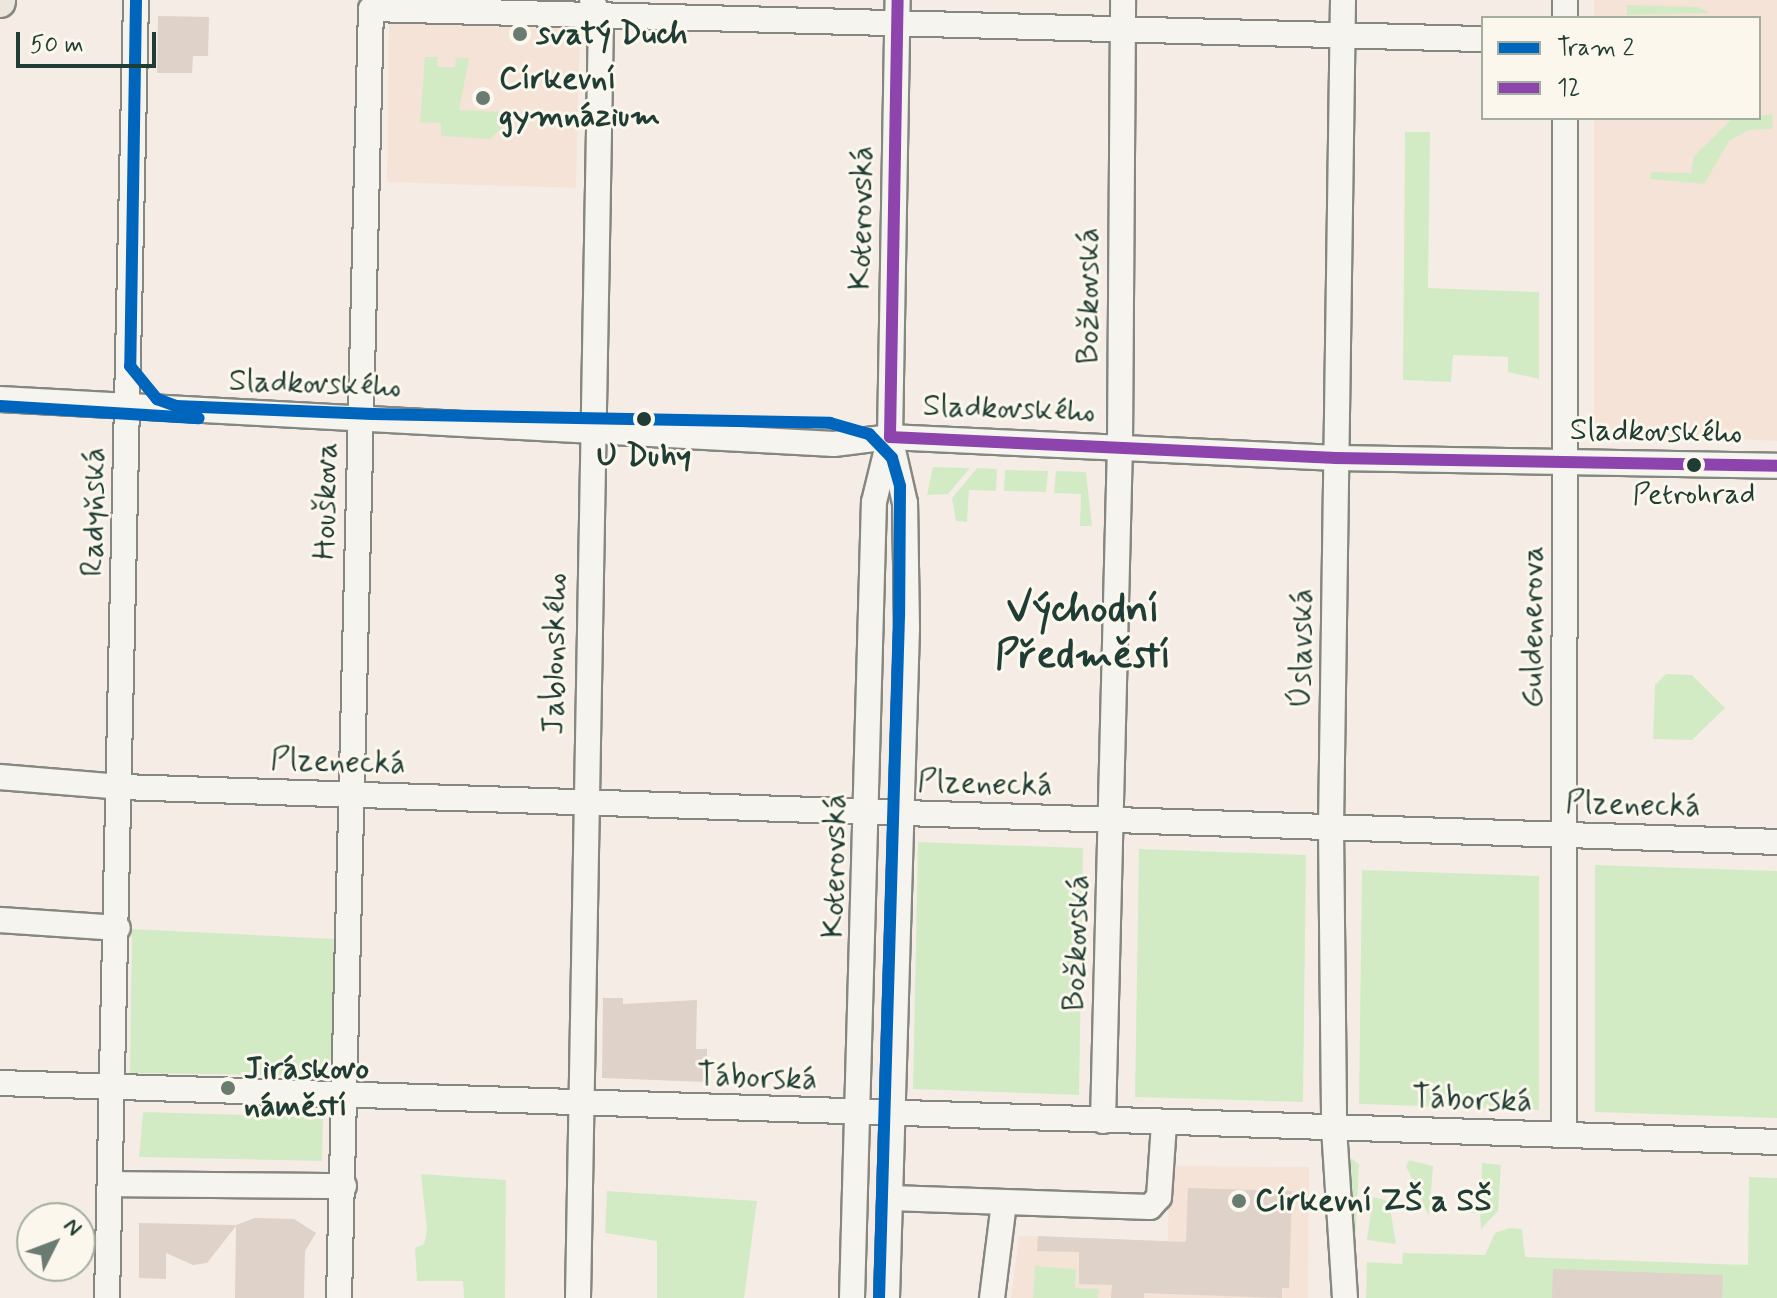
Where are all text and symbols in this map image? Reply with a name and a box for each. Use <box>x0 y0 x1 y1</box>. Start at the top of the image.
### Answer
place label: svatý Duch <box>536 15 688 53</box>
scale bar <box>20 16 160 66</box>
legend <box>1481 16 1761 120</box>
marker: svatý Duch <box>511 25 529 43</box>
text: 50 m <box>30 30 84 61</box>
text: Tram 2 <box>1557 33 1634 64</box>
place label: Církevní gymnázium <box>499 61 660 136</box>
text: 12 <box>1557 73 1580 104</box>
marker: Církevní gymnázium <box>474 89 492 107</box>
street label: Koterovská <box>842 145 882 291</box>
street label: Božkovská <box>1070 228 1108 364</box>
street label: Sladkovského <box>228 362 402 406</box>
street label: Sladkovského <box>922 387 1096 431</box>
marker: U Duhy <box>630 405 658 433</box>
street label: Sladkovského <box>1569 411 1743 453</box>
place label: U Duhy <box>595 437 693 475</box>
street label: Houškova <box>306 442 346 560</box>
street label: Radyňská <box>74 447 114 577</box>
marker: Petrohrad <box>1686 457 1702 473</box>
place label: Petrohrad <box>1633 477 1755 513</box>
street label: Guldenerova <box>1514 546 1552 708</box>
street label: Jablonského <box>534 573 576 735</box>
district label: Východní Předměstí <box>995 586 1171 680</box>
street label: Úslavská <box>1282 588 1322 710</box>
street label: Plzenecká <box>270 740 406 784</box>
street label: Plzenecká <box>917 762 1053 806</box>
street label: Plzenecká <box>1565 783 1701 827</box>
street label: Koterovská <box>815 793 855 939</box>
street label: Božkovská <box>1055 874 1099 1012</box>
place label: Jiráskovo náměstí <box>244 1051 369 1126</box>
street label: Táborská <box>696 1057 818 1099</box>
marker: Jiráskovo náměstí <box>219 1079 237 1097</box>
street label: Táborská <box>1411 1079 1533 1121</box>
place label: Církevní ZŠ a SŠ <box>1255 1182 1492 1220</box>
marker: Církevní ZŠ a SŠ <box>1230 1192 1248 1210</box>
north arrow <box>16 1202 96 1282</box>
text: N <box>57 1212 88 1242</box>

